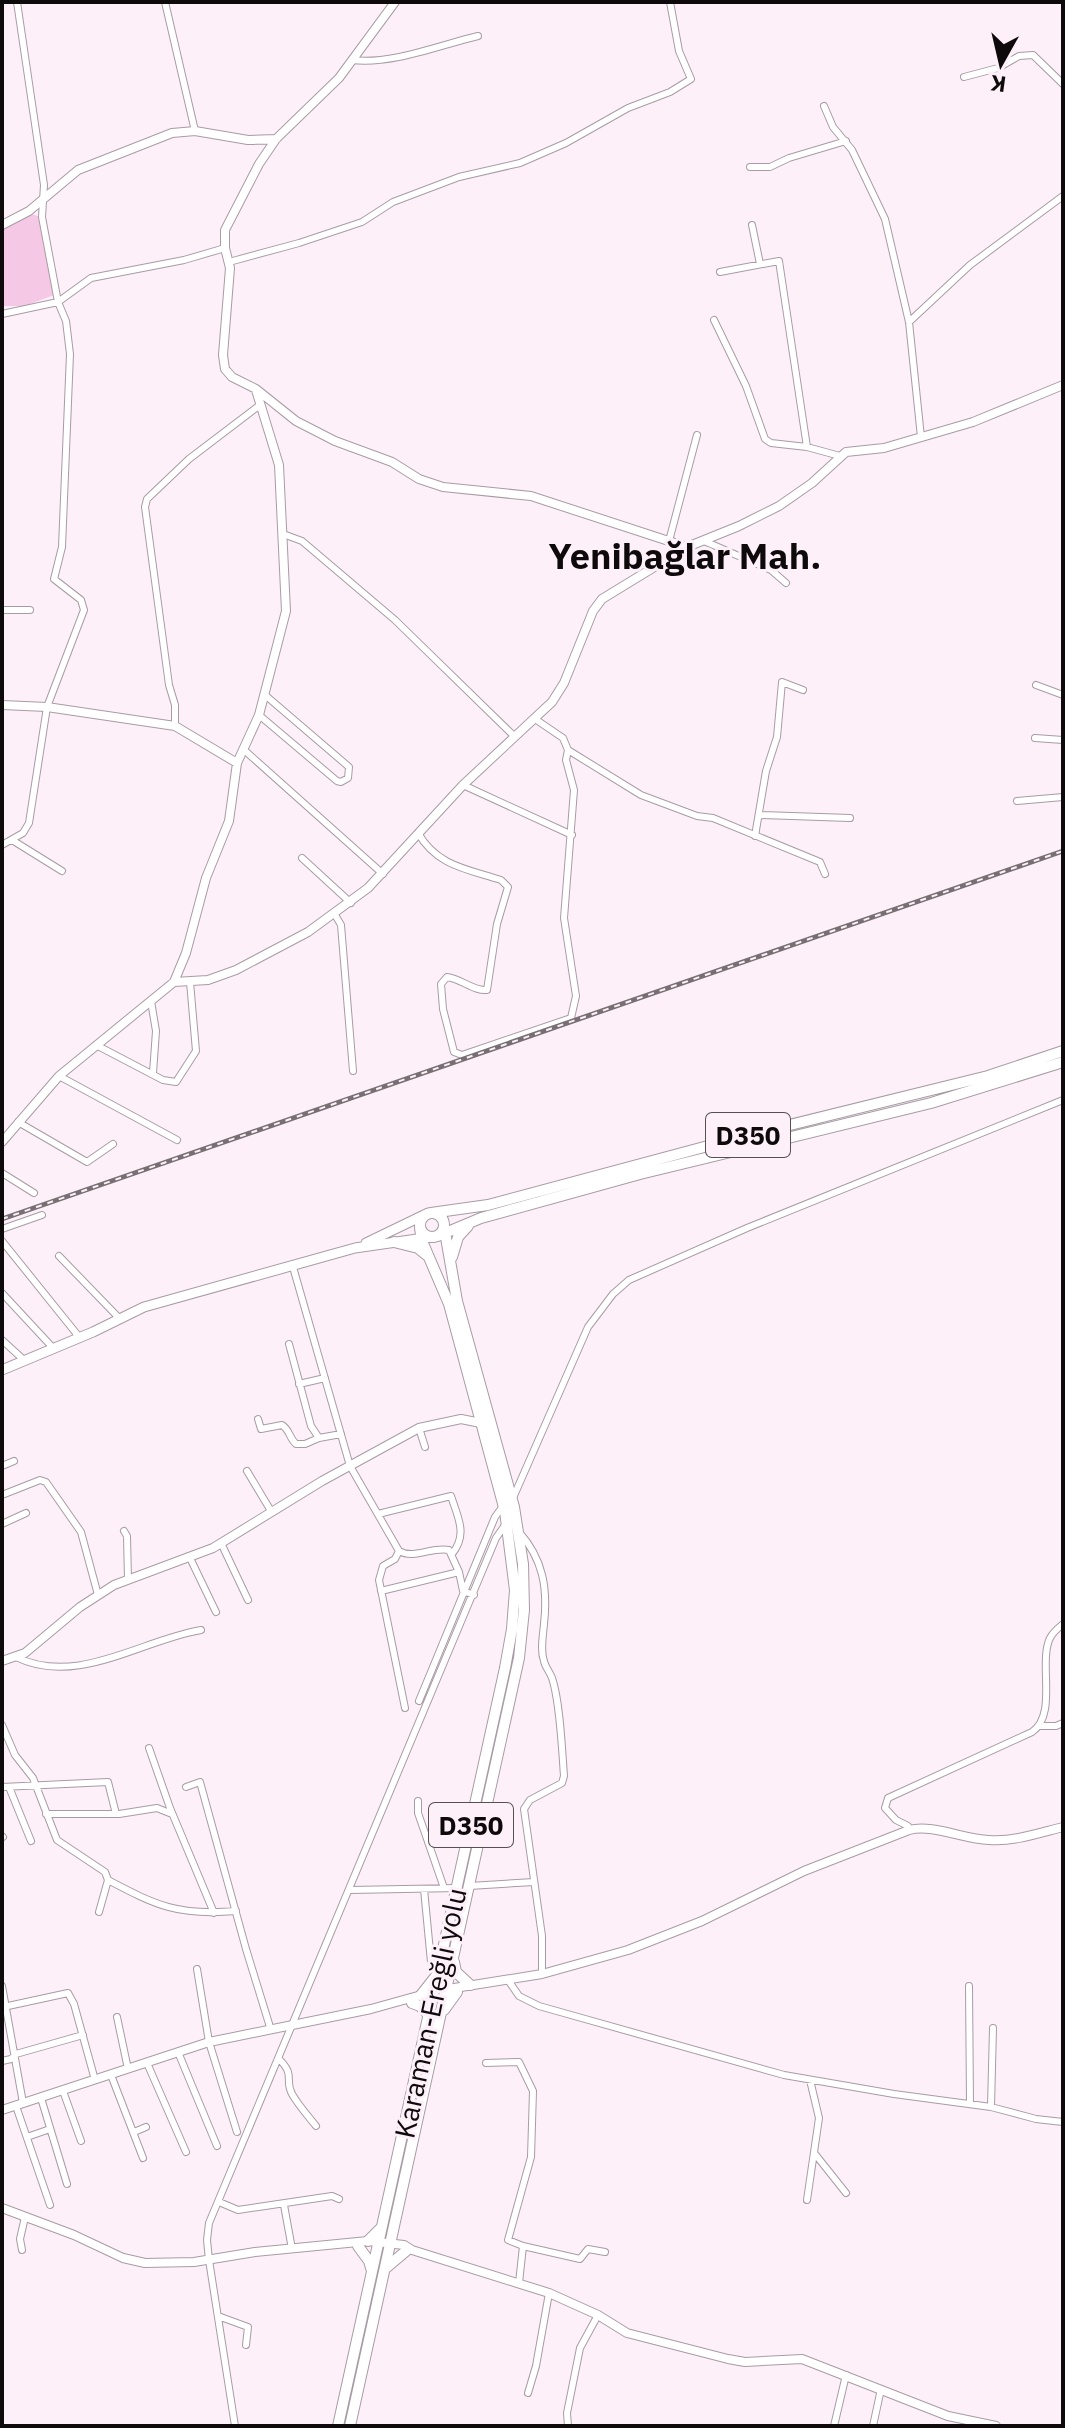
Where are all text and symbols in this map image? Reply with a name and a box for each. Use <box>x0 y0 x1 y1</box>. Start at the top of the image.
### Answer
north arrow <box>961 24 1041 104</box>
text: K <box>988 69 1008 100</box>
district label: Yenibağlar Mah. <box>549 532 821 579</box>
road number: D350 <box>706 1113 790 1157</box>
road number: D350 <box>429 1803 513 1847</box>
street label: Karaman-Ereğli yolu <box>385 1885 475 2141</box>

